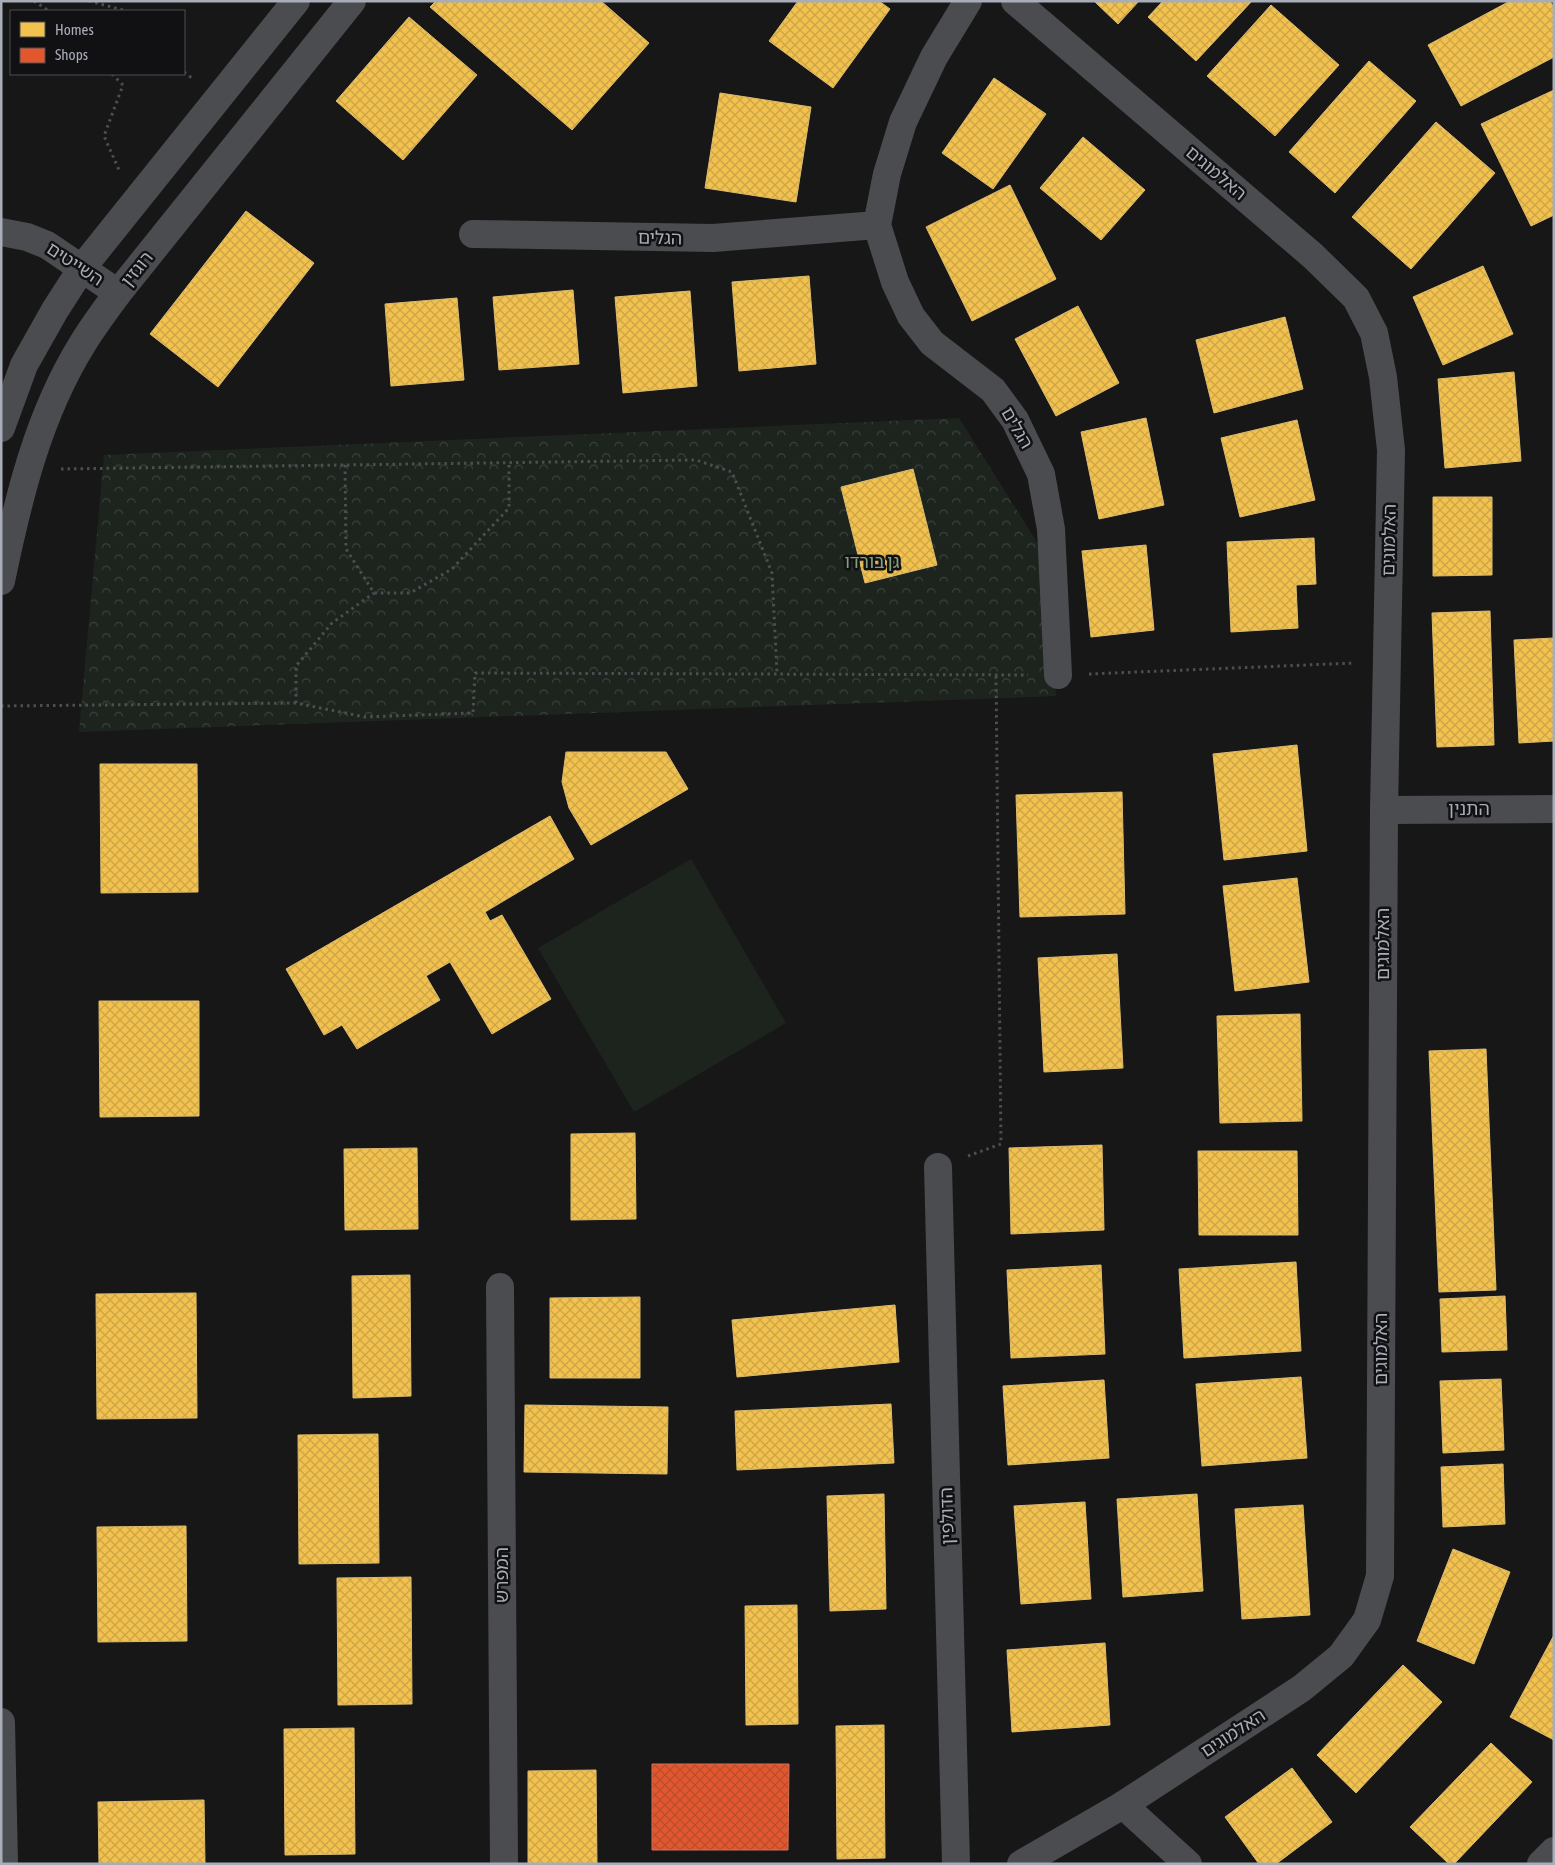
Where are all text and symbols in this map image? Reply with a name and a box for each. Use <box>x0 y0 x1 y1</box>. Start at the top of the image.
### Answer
legend <box>10 10 185 75</box>
text: Homes <box>55 21 94 38</box>
text: Shops <box>55 46 88 63</box>
street label: האלמוגים <box>1182 141 1251 204</box>
street label: הגלים <box>638 227 682 248</box>
street label: השייטים <box>43 238 108 290</box>
street label: רוגזין <box>116 247 157 290</box>
street label: הגלים <box>997 403 1038 452</box>
street label: האלמוגים <box>1377 504 1400 576</box>
park label: גן בורדו <box>844 551 900 572</box>
street label: התנין <box>1448 798 1490 819</box>
street label: האלמוגים <box>1372 908 1393 980</box>
street label: האלמוגים <box>1370 1313 1391 1385</box>
street label: הדולפין <box>935 1487 958 1545</box>
street label: המפרש <box>491 1547 512 1603</box>
street label: האלמוגים <box>1197 1704 1269 1761</box>

